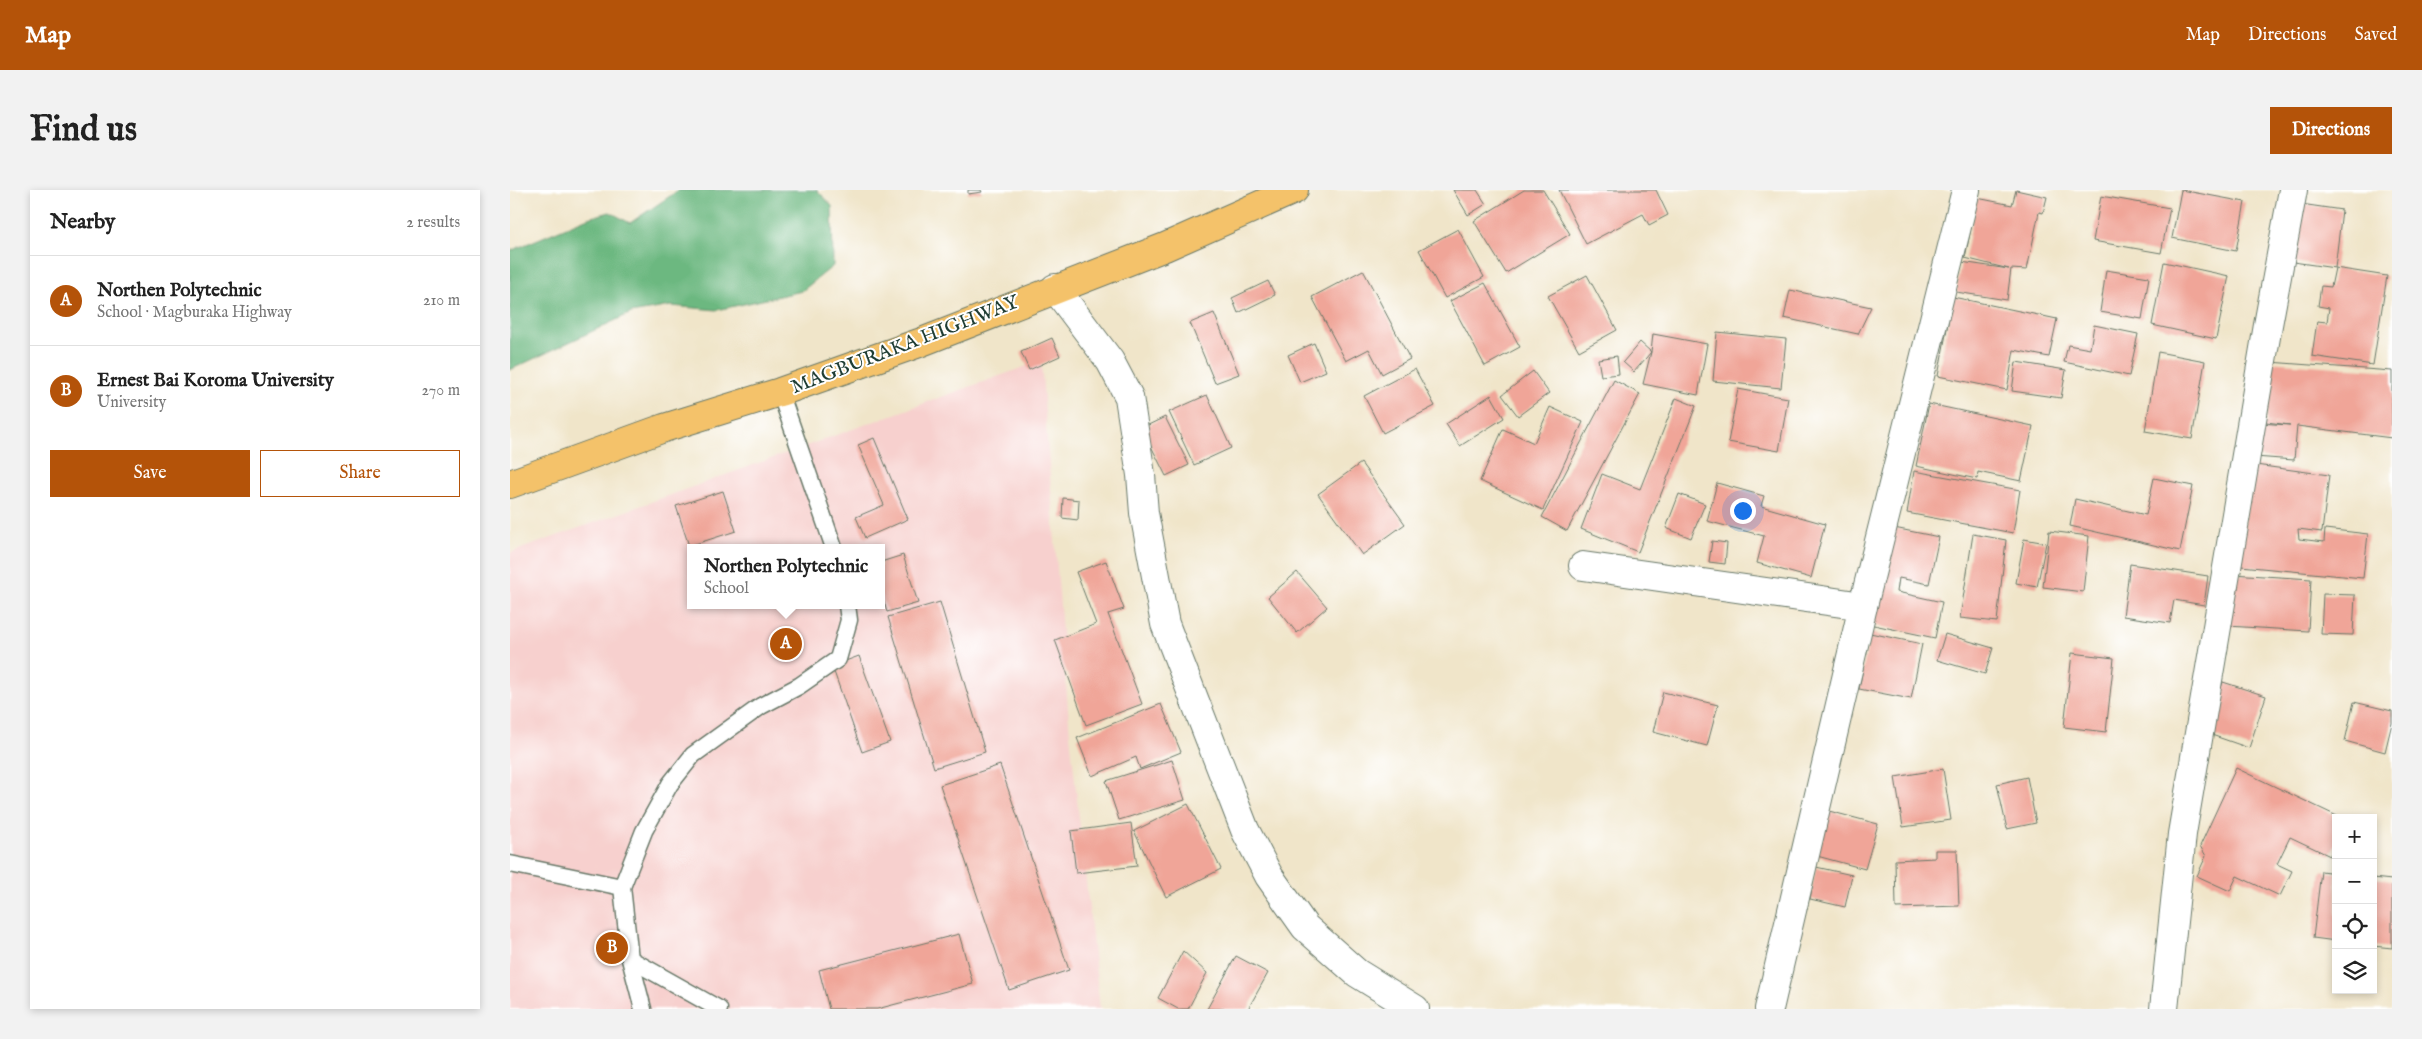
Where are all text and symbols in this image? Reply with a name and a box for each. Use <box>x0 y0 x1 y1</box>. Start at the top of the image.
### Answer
text: Map <box>25 20 71 51</box>
text: Map <box>2186 24 2220 47</box>
text: Directions <box>2248 24 2326 47</box>
text: Saved <box>2354 24 2397 47</box>
button: Directions <box>2270 107 2392 154</box>
text: Find us <box>30 108 137 153</box>
text: Nearby <box>50 209 115 236</box>
text: 2 results <box>406 213 460 233</box>
text: Northen Polytechnic <box>97 279 262 303</box>
street label: MAGBURAKA HIGHWAY <box>787 289 1024 400</box>
text: A <box>61 291 71 311</box>
text: 210 m <box>423 291 460 311</box>
text: School · Magburaka Highway <box>97 303 292 323</box>
text: Ernest Bai Koroma University <box>97 369 334 393</box>
text: B <box>61 381 71 401</box>
text: 270 m <box>421 381 460 401</box>
text: University <box>97 393 166 413</box>
button: Save <box>50 450 250 497</box>
button: Share <box>260 450 460 497</box>
your location <box>1730 498 1756 524</box>
popup <box>687 544 885 609</box>
text: Northen Polytechnic <box>704 555 868 579</box>
text: School <box>704 579 749 599</box>
pin: A <box>770 625 802 663</box>
map controls <box>2332 814 2377 994</box>
button: + <box>2332 814 2377 859</box>
button: − <box>2332 859 2377 904</box>
button: locate <box>2332 904 2377 949</box>
pin: B <box>596 929 628 967</box>
button: layers <box>2332 949 2377 994</box>

